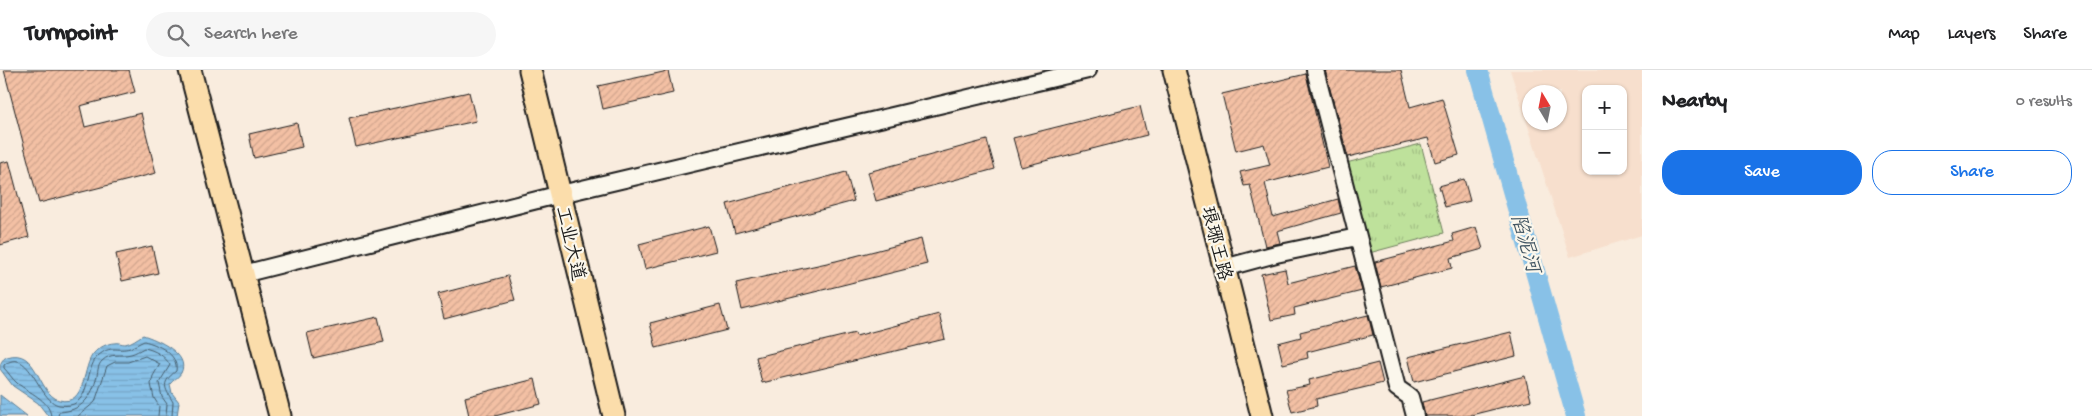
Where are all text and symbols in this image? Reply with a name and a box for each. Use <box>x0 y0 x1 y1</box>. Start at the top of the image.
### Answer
search box <box>146 12 496 57</box>
text: Turnpoint <box>25 20 116 49</box>
icon: search <box>164 21 192 49</box>
text: Search here <box>204 23 298 46</box>
text: Map <box>1888 24 1920 45</box>
text: Layers <box>1948 24 1995 45</box>
text: Share <box>2023 24 2067 45</box>
north arrow <box>1522 85 1567 130</box>
map controls <box>1582 85 1627 175</box>
button: + <box>1582 85 1627 130</box>
text: Nearby <box>1662 90 1727 115</box>
text: 0 results <box>2016 93 2072 112</box>
button: − <box>1582 130 1627 175</box>
button: Save <box>1662 150 1862 195</box>
button: Share <box>1872 150 2072 195</box>
street label: 工业大道 <box>549 204 589 283</box>
street label: 琅琊王路 <box>1194 204 1236 284</box>
water label: 陷泥河 <box>1504 212 1545 279</box>

